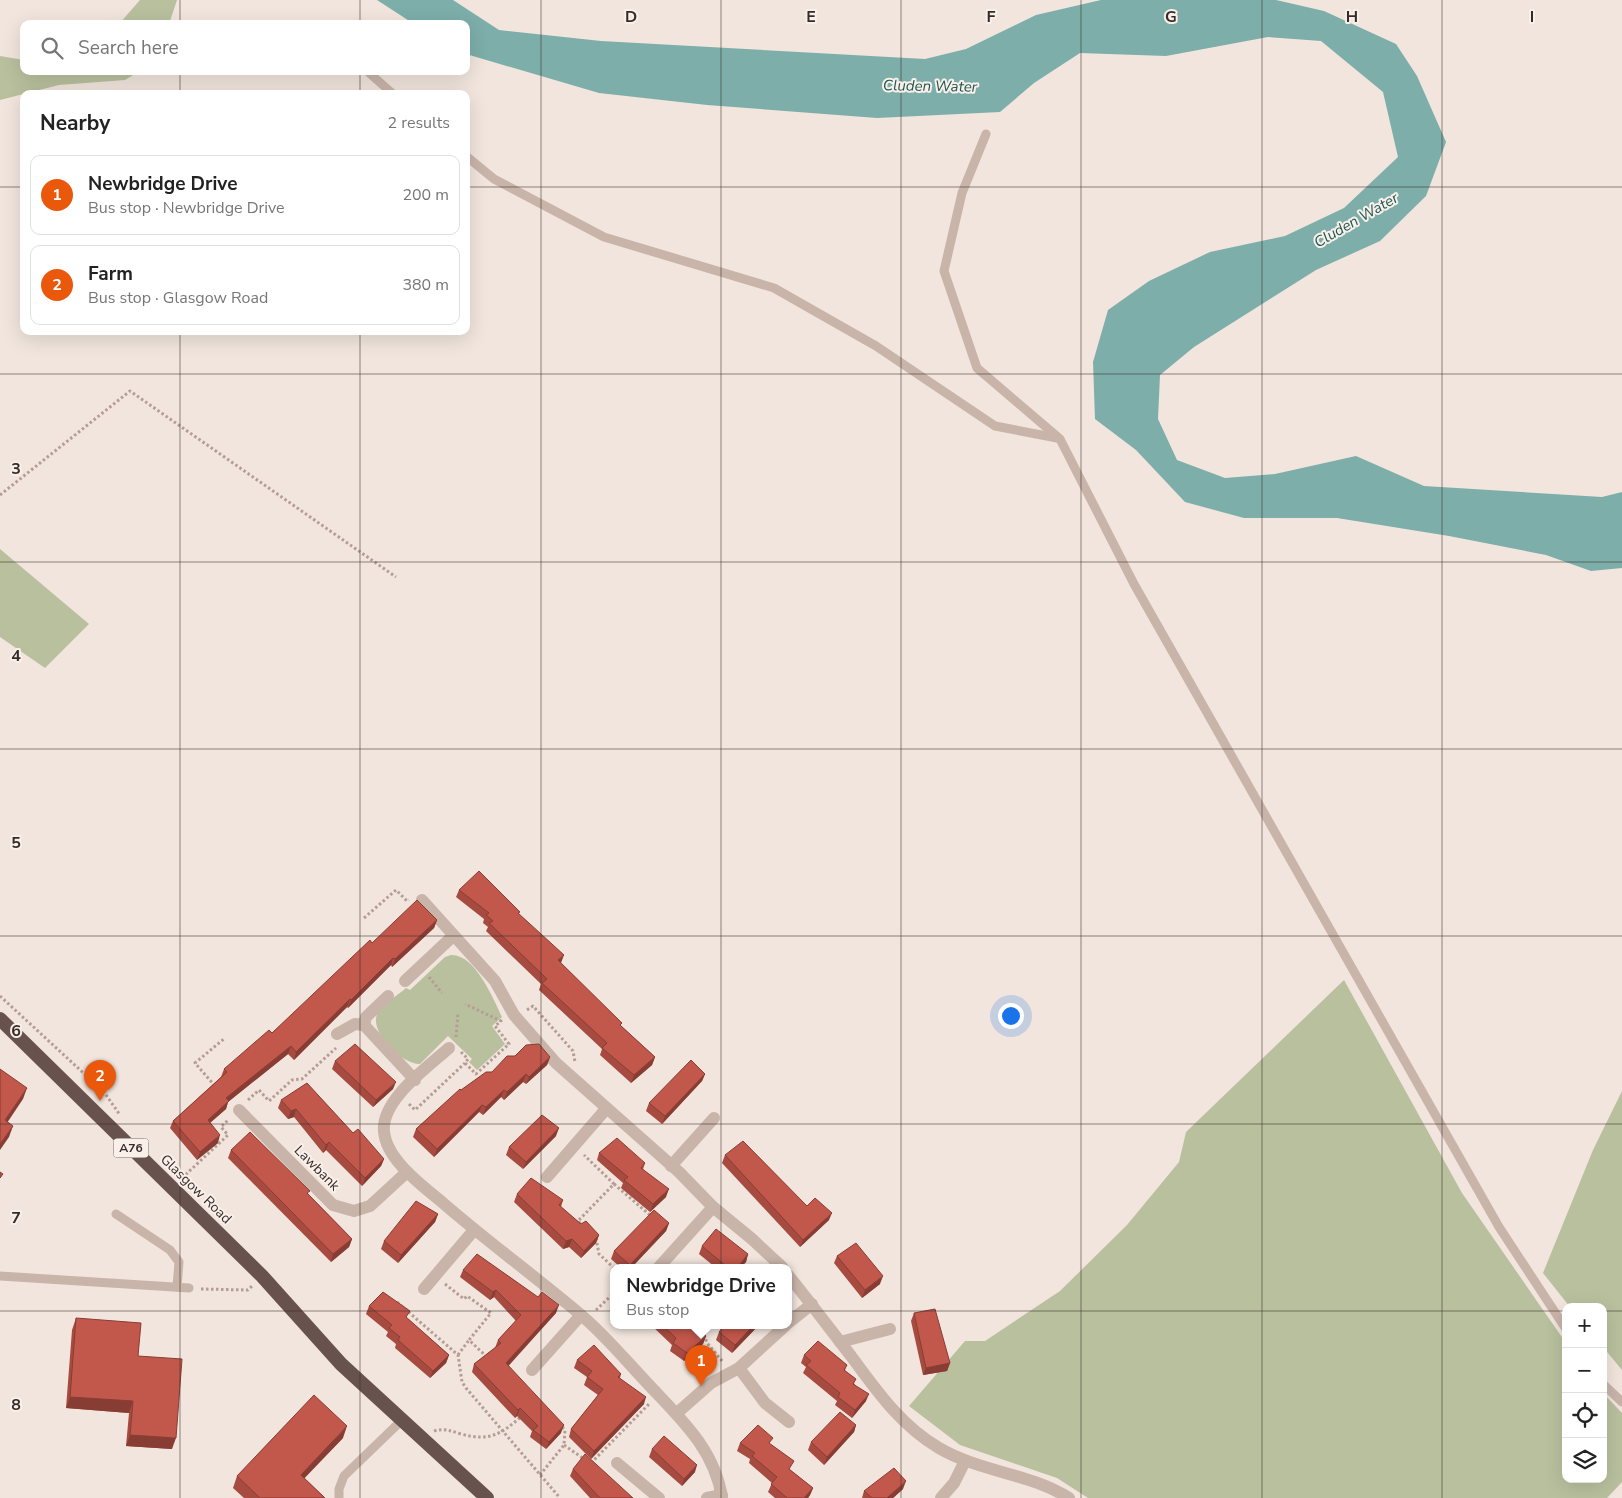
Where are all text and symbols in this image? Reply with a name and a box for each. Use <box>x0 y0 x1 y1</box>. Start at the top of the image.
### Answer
text: D <box>625 6 637 28</box>
text: E <box>806 6 816 28</box>
text: F <box>987 6 996 28</box>
text: G <box>1165 6 1177 28</box>
text: H <box>1346 6 1358 28</box>
text: I <box>1530 6 1534 28</box>
search box <box>20 20 470 75</box>
icon: search <box>38 34 66 62</box>
text: Search here <box>78 35 179 61</box>
water label: Cluden Water <box>883 75 978 97</box>
text: Nearby <box>40 109 110 137</box>
text: 2 results <box>388 112 450 134</box>
text: Newbridge Drive <box>88 171 237 197</box>
text: 1 <box>52 184 62 206</box>
text: 200 m <box>402 184 449 206</box>
water label: Cluden Water <box>1310 187 1402 252</box>
text: Bus stop · Newbridge Drive <box>88 197 285 219</box>
text: Farm <box>88 261 133 287</box>
text: 2 <box>52 274 62 296</box>
text: 380 m <box>402 274 449 296</box>
text: Bus stop · Glasgow Road <box>88 287 268 309</box>
text: 3 <box>11 458 21 480</box>
text: 4 <box>11 645 21 667</box>
text: 5 <box>11 832 21 854</box>
your location <box>998 1003 1024 1029</box>
text: 6 <box>11 1020 21 1042</box>
pin: 2 <box>84 1060 116 1101</box>
road number: A76 <box>114 1138 148 1158</box>
street label: Lawbank <box>290 1141 345 1196</box>
street label: Glasgow Road <box>156 1150 236 1228</box>
text: 7 <box>11 1207 21 1229</box>
popup <box>610 1264 792 1329</box>
text: Newbridge Drive <box>626 1273 776 1299</box>
text: Bus stop <box>626 1299 689 1321</box>
map controls <box>1562 1303 1607 1483</box>
button: + <box>1562 1303 1607 1348</box>
pin: 1 <box>685 1345 717 1386</box>
button: − <box>1562 1348 1607 1393</box>
button: locate <box>1562 1393 1607 1438</box>
text: 8 <box>11 1394 21 1416</box>
button: layers <box>1562 1438 1607 1483</box>

